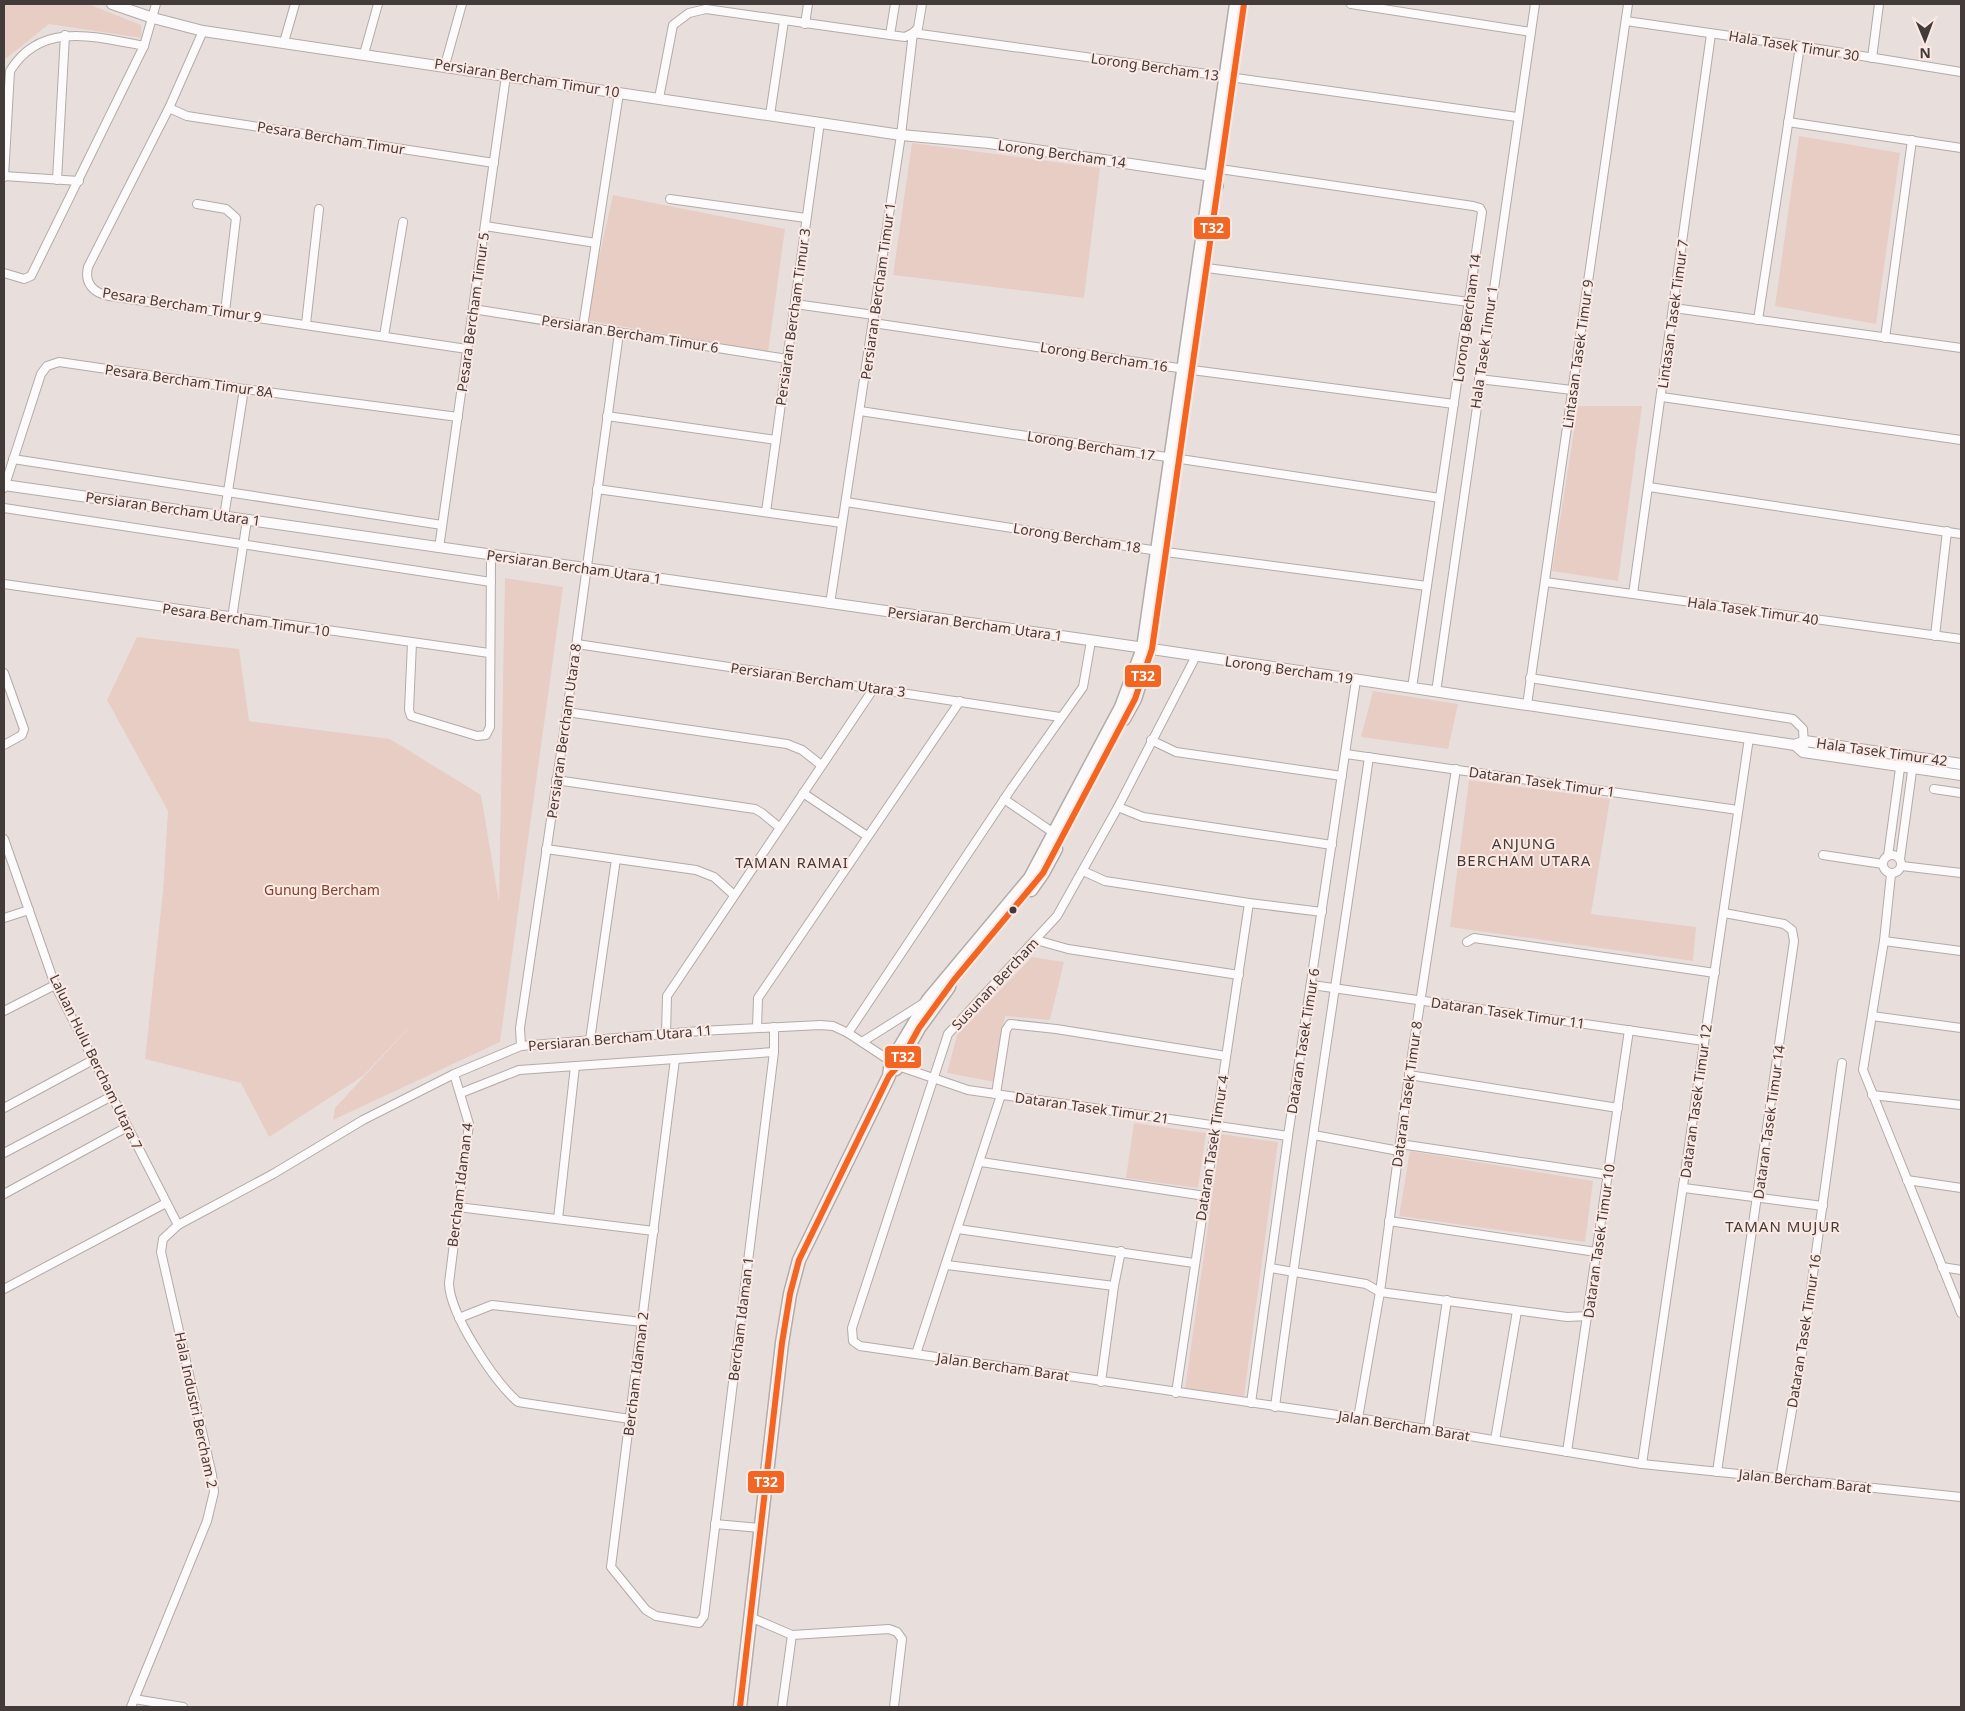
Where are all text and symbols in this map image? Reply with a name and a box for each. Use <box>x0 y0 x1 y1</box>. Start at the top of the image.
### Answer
north arrow <box>1900 15 1950 65</box>
street label: Hala Tasek Timur 30 <box>1727 26 1861 65</box>
text: N <box>1919 44 1931 63</box>
street label: Lorong Bercham 13 <box>1090 48 1220 85</box>
street label: Persiaran Bercham Timur 10 <box>433 53 621 102</box>
street label: Pesara Bercham Timur <box>256 116 407 159</box>
street label: Lorong Bercham 14 <box>997 135 1127 172</box>
street label: Persiaran Bercham Timur 1 <box>856 201 899 381</box>
line badge: T32 <box>1193 216 1231 240</box>
text: T32 <box>1200 218 1224 237</box>
street label: Persiaran Bercham Timur 3 <box>771 227 814 407</box>
street label: Pesara Bercham Timur 5 <box>452 231 493 393</box>
street label: Lintasan Tasek Timur 7 <box>1653 238 1692 390</box>
street label: Lorong Bercham 14 <box>1448 253 1485 383</box>
street label: Lintasan Tasek Timur 9 <box>1558 278 1597 430</box>
street label: Pesara Bercham Timur 9 <box>101 283 263 326</box>
street label: Hala Tasek Timur 1 <box>1465 284 1502 410</box>
street label: Persiaran Bercham Timur 6 <box>540 310 720 357</box>
street label: Lorong Bercham 16 <box>1039 337 1169 376</box>
street label: Pesara Bercham Timur 8A <box>104 359 275 402</box>
street label: Lorong Bercham 17 <box>1026 426 1156 465</box>
street label: Persiaran Bercham Utara 1 <box>84 487 262 530</box>
street label: Lorong Bercham 18 <box>1012 518 1142 557</box>
street label: Persiaran Bercham Utara 1 <box>485 545 663 588</box>
street label: Hala Tasek Timur 40 <box>1686 592 1820 629</box>
street label: Pesara Bercham Timur 10 <box>161 598 331 641</box>
street label: Persiaran Bercham Utara 1 <box>886 602 1064 645</box>
street label: Persiaran Bercham Utara 8 <box>542 642 585 820</box>
street label: Lorong Bercham 19 <box>1224 651 1354 688</box>
street label: Persiaran Bercham Utara 3 <box>729 658 907 701</box>
line badge: T32 <box>1124 664 1162 688</box>
text: T32 <box>1131 666 1155 685</box>
street label: Hala Tasek Timur 42 <box>1815 733 1949 770</box>
street label: Dataran Tasek Timur 1 <box>1468 762 1616 801</box>
district label: ANJUNG BERCHAM UTARA <box>1457 833 1591 870</box>
district label: TAMAN RAMAI <box>735 852 849 872</box>
park label: Gunung Bercham <box>264 880 380 899</box>
unlabelled marker <box>1008 905 1018 915</box>
street label: Susunan Bercham <box>947 934 1042 1034</box>
street label: Dataran Tasek Timur 6 <box>1282 967 1323 1115</box>
street label: Laluan Hulu Bercham Utara 7 <box>46 971 147 1153</box>
street label: Dataran Tasek Timur 11 <box>1430 992 1586 1033</box>
street label: Persiaran Bercham Utara 11 <box>527 1020 713 1055</box>
street label: Dataran Tasek Timur 8 <box>1387 1020 1426 1168</box>
street label: Dataran Tasek Timur 12 <box>1675 1023 1716 1179</box>
street label: Dataran Tasek Timur 14 <box>1748 1044 1789 1200</box>
line badge: T32 <box>884 1045 922 1069</box>
text: T32 <box>891 1047 915 1066</box>
street label: Dataran Tasek Timur 4 <box>1191 1074 1232 1222</box>
street label: Dataran Tasek Timur 21 <box>1014 1087 1170 1128</box>
street label: Bercham Idaman 4 <box>442 1122 477 1248</box>
street label: Dataran Tasek Timur 10 <box>1578 1163 1619 1319</box>
district label: TAMAN MUJUR <box>1725 1216 1841 1236</box>
street label: Dataran Tasek Timur 16 <box>1782 1253 1825 1409</box>
street label: Bercham Idaman 1 <box>723 1256 758 1382</box>
street label: Bercham Idaman 2 <box>618 1311 653 1437</box>
street label: Hala Industri Bercham 2 <box>171 1330 222 1490</box>
street label: Jalan Bercham Barat <box>934 1348 1070 1385</box>
street label: Jalan Bercham Barat <box>1335 1405 1471 1445</box>
street label: Jalan Bercham Barat <box>1736 1464 1872 1497</box>
line badge: T32 <box>747 1470 785 1494</box>
text: T32 <box>754 1472 778 1491</box>

